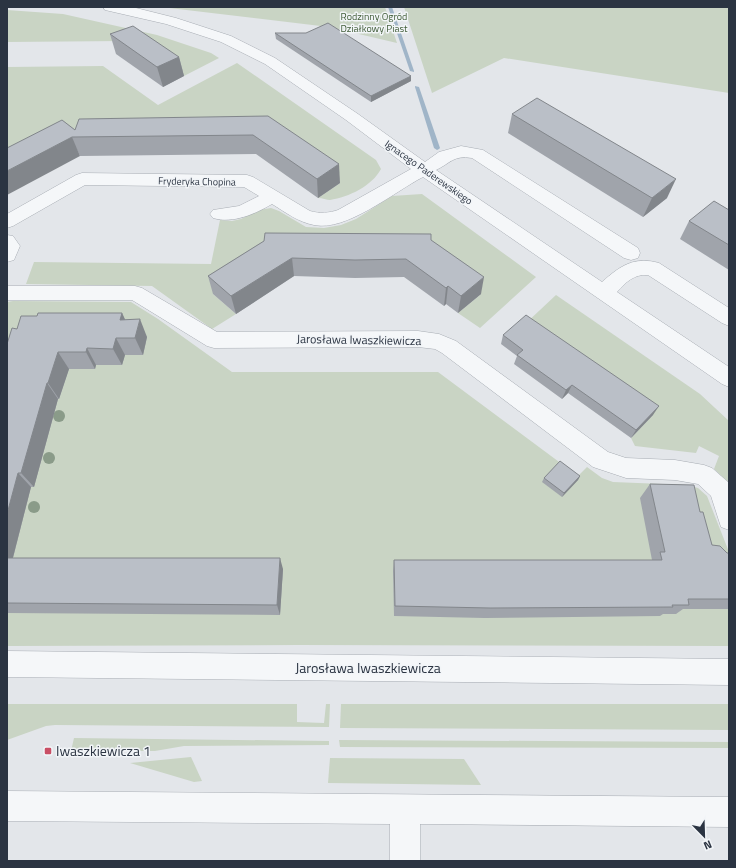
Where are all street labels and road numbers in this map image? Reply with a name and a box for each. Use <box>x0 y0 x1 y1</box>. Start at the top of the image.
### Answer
street label: Ignacego Paderewskiego <box>382 136 476 208</box>
street label: Fryderyka Chopina <box>158 173 236 190</box>
street label: Jarosława Iwaszkiewicza <box>296 329 422 350</box>
street label: Jarosława Iwaszkiewicza <box>295 657 441 678</box>

